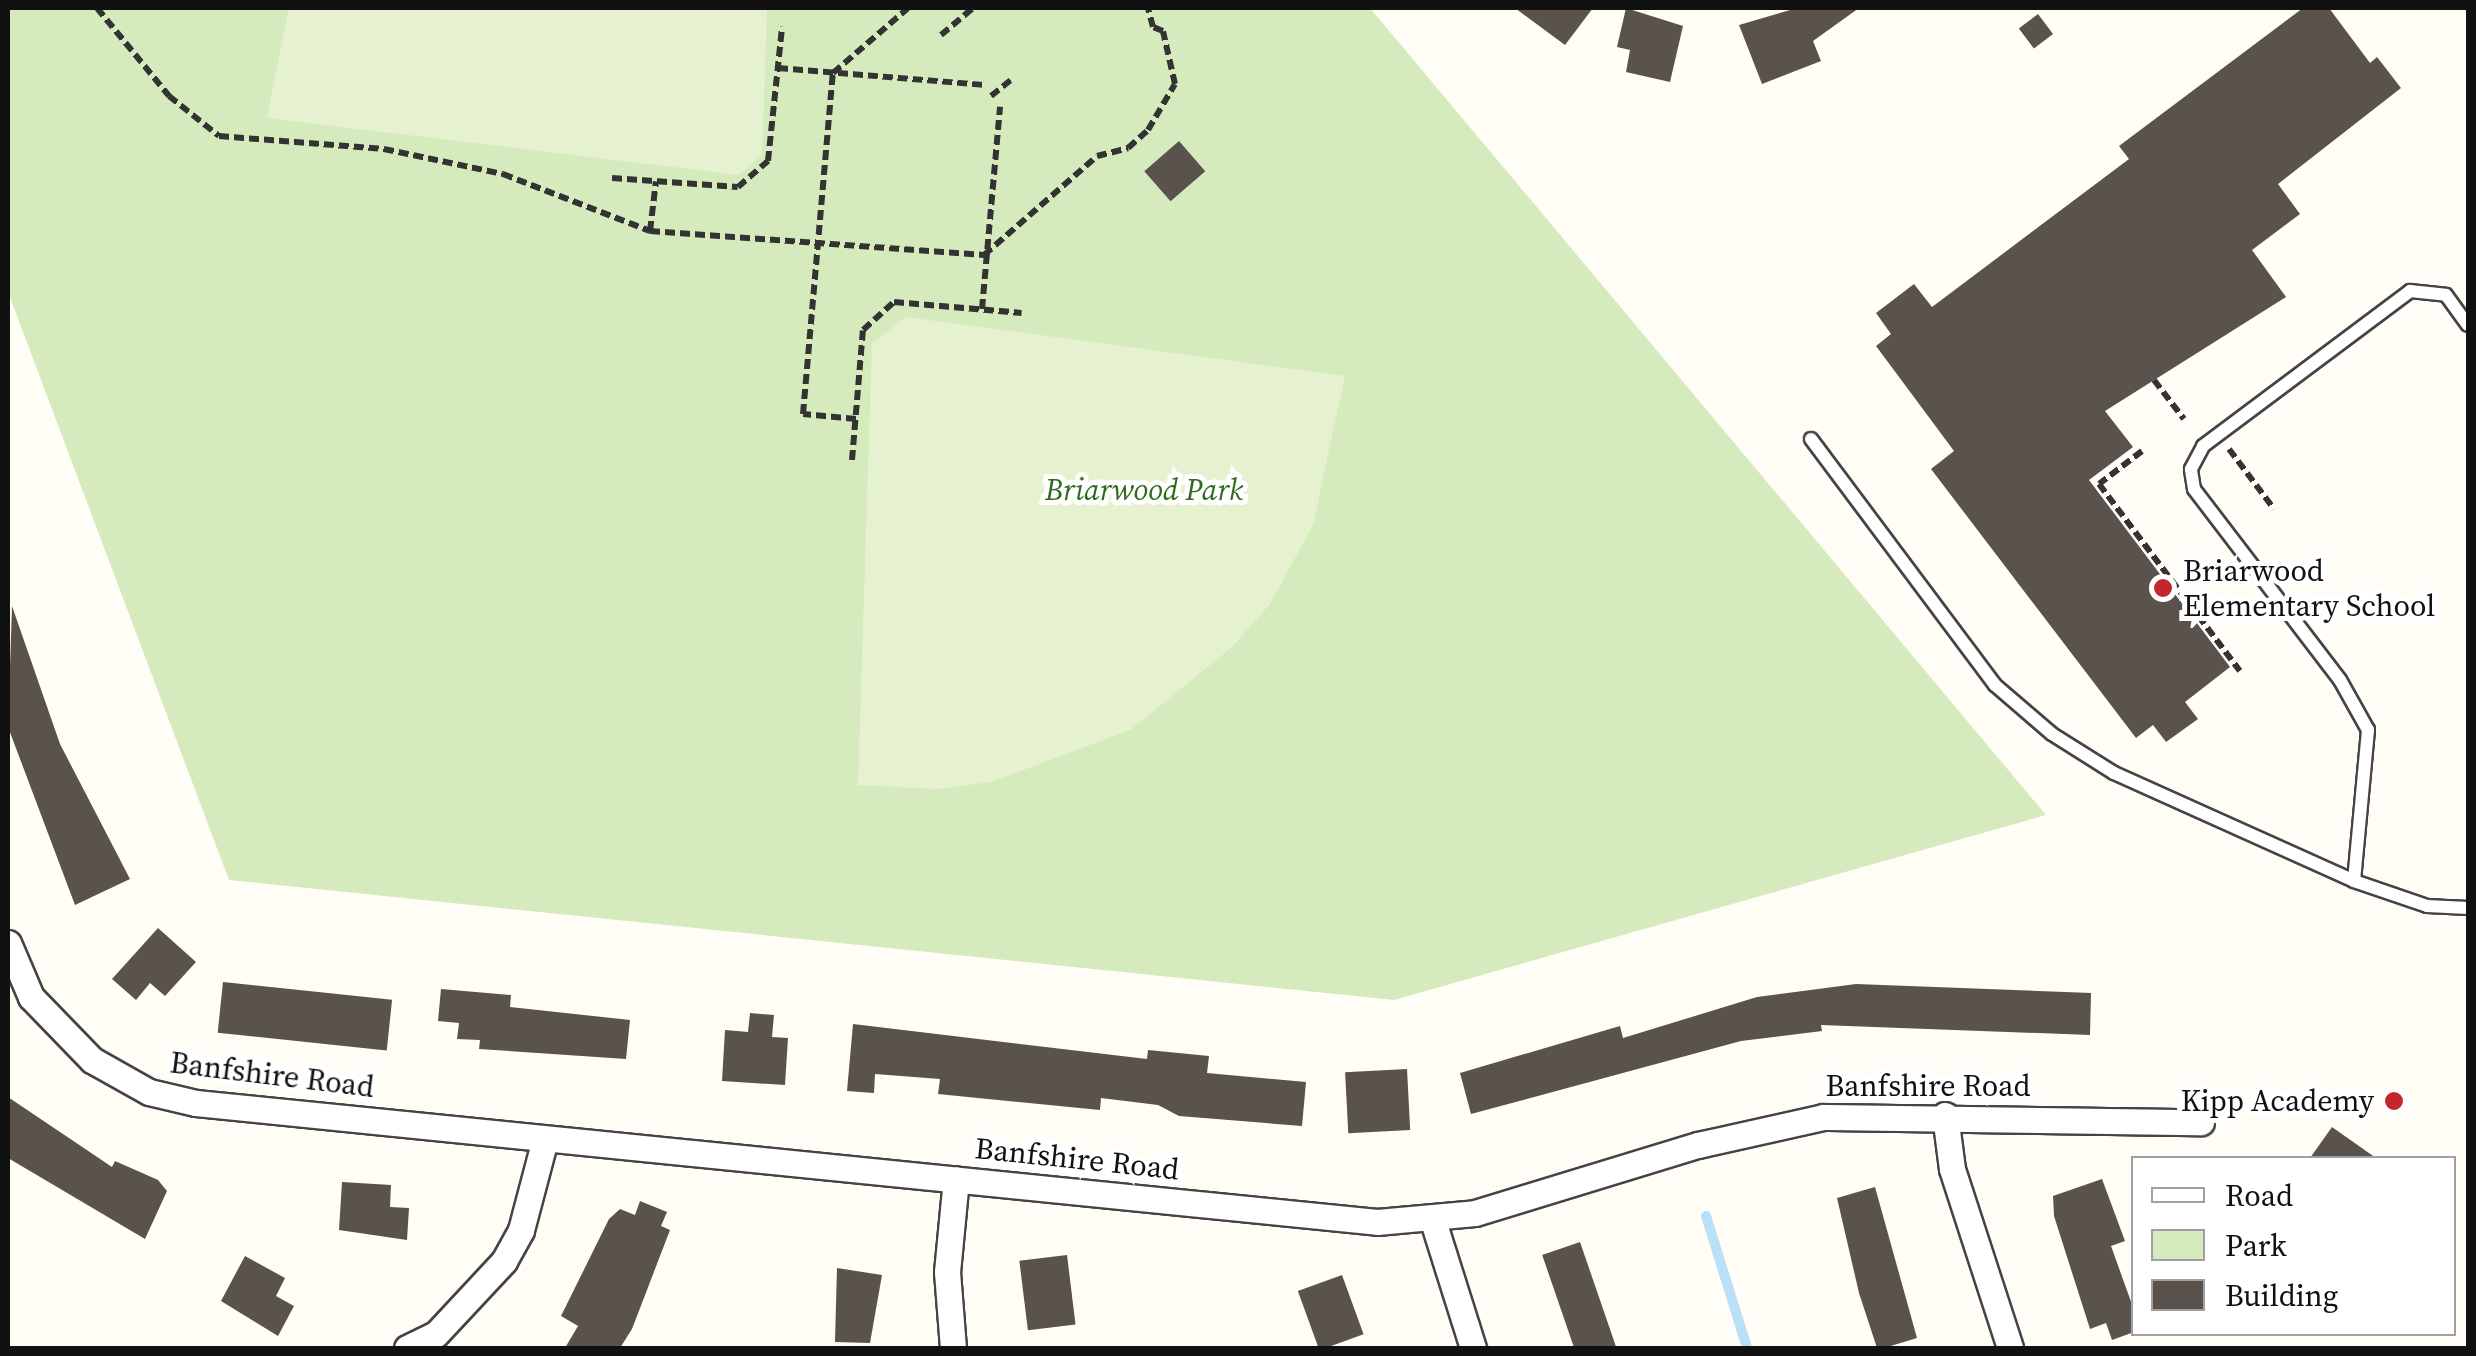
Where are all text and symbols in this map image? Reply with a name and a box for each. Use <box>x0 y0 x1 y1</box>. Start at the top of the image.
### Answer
park label: Briarwood Park <box>1045 472 1243 508</box>
place label: Briarwood Elementary School <box>2183 553 2435 624</box>
marker: Briarwood Elementary School <box>2152 577 2174 599</box>
street label: Banfshire Road <box>168 1045 376 1105</box>
street label: Banfshire Road <box>1825 1068 2031 1104</box>
place label: Kipp Academy <box>2181 1083 2374 1119</box>
marker: Kipp Academy <box>2383 1090 2405 1112</box>
street label: Banfshire Road <box>973 1130 1181 1188</box>
legend <box>2131 1156 2456 1336</box>
text: Road <box>2225 1175 2293 1216</box>
text: Park <box>2225 1225 2287 1266</box>
text: Building <box>2225 1275 2338 1316</box>

